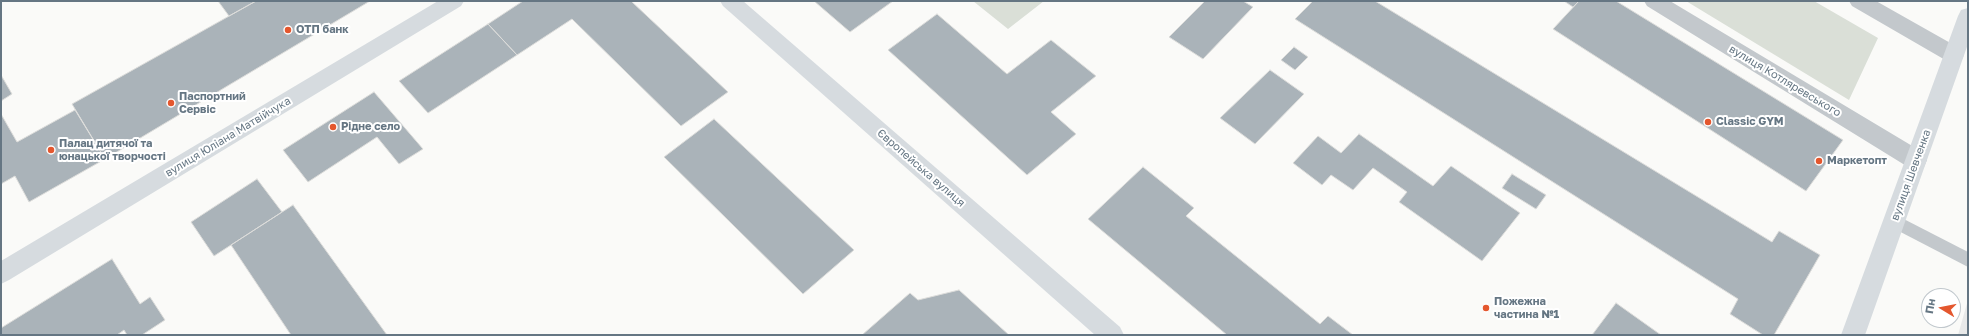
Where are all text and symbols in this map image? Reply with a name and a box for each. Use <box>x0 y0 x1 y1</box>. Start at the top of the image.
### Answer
place label: ОТП банк <box>296 23 349 37</box>
marker: ОТП банк <box>283 25 293 35</box>
street label: вулиця Котляревського <box>1727 42 1843 120</box>
place label: Паспортний Сервіс <box>179 90 246 116</box>
street label: вулиця Юліана Матвійчука <box>163 94 293 180</box>
marker: Паспортний Сервіс <box>166 98 176 108</box>
place label: Classic GYM <box>1716 115 1784 129</box>
marker: Classic GYM <box>1703 117 1713 127</box>
place label: Рідне село <box>341 120 400 134</box>
marker: Рідне село <box>328 122 338 132</box>
street label: Європейська вулиця <box>874 126 968 210</box>
street label: вулиця Шевченка <box>1888 128 1934 222</box>
place label: Палац дитячої та юнацької творчості <box>59 137 166 163</box>
marker: Палац дитячої та юнацької творчості <box>46 145 56 155</box>
place label: Маркетопт <box>1827 154 1887 168</box>
marker: Маркетопт <box>1814 156 1824 166</box>
north arrow <box>1921 288 1961 328</box>
place label: Пожежна частина №1 <box>1494 295 1559 321</box>
text: Пн <box>1922 298 1937 315</box>
marker: Пожежна частина №1 <box>1481 303 1491 313</box>

